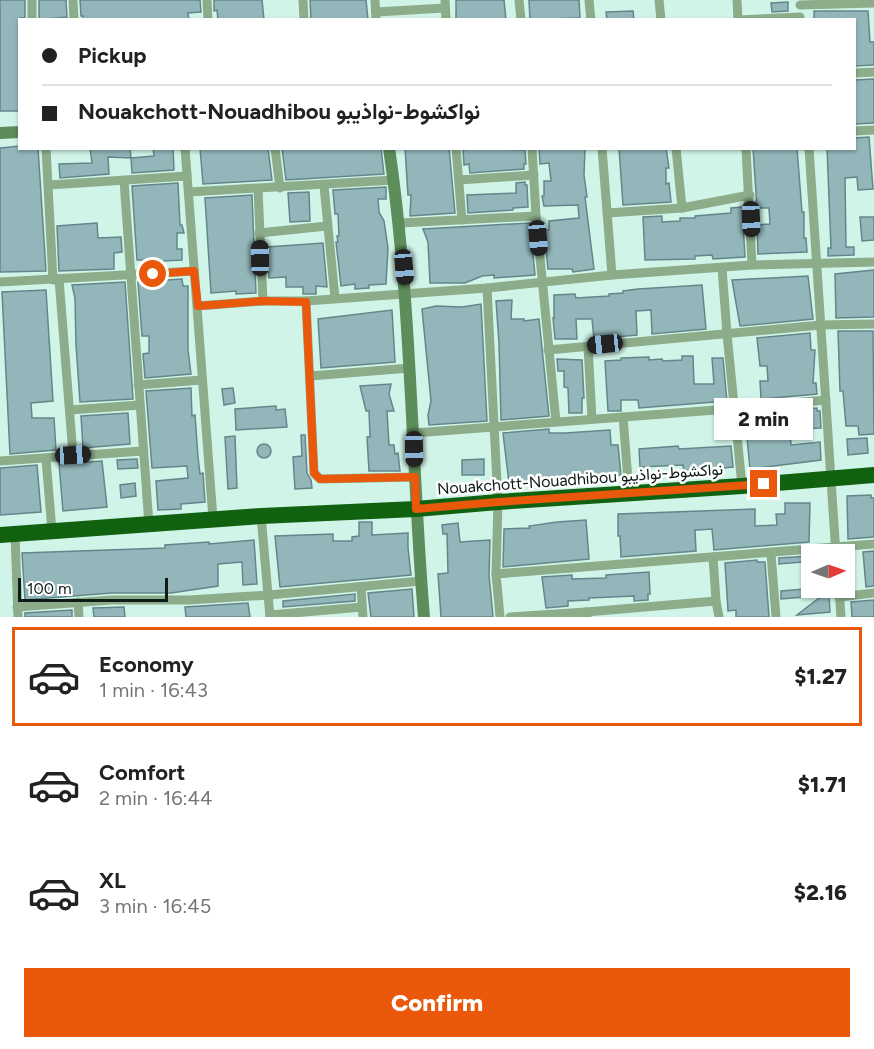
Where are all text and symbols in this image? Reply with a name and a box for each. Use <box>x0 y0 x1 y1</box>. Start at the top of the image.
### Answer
text: Pickup <box>78 42 147 69</box>
text: Nouakchott-Nouadhibou نواكشوط-نواذيبو <box>78 98 480 125</box>
car <box>741 201 761 237</box>
car <box>527 219 549 257</box>
car <box>251 240 269 276</box>
car <box>393 248 415 286</box>
route start <box>139 260 166 287</box>
car <box>586 333 624 355</box>
callout: 2 min <box>714 397 813 439</box>
text: 2 min <box>738 407 789 431</box>
car <box>405 431 423 467</box>
car <box>55 445 91 465</box>
street label: Nouakchott-Nouadhibou نواكشوط-نواذيبو <box>436 460 724 499</box>
route end <box>750 470 777 497</box>
north arrow <box>801 544 855 598</box>
map controls <box>801 544 855 598</box>
scale bar <box>18 575 168 602</box>
text: 100 m <box>27 579 72 598</box>
icon: car <box>27 650 81 704</box>
text: Economy <box>99 651 194 678</box>
text: $1.27 <box>794 663 847 690</box>
text: 1 min · 16:43 <box>99 678 208 702</box>
icon: car <box>27 758 81 812</box>
text: Comfort <box>99 759 185 786</box>
text: $1.71 <box>798 771 847 798</box>
text: 2 min · 16:44 <box>99 786 212 810</box>
icon: car <box>27 866 81 920</box>
text: XL <box>99 867 126 894</box>
text: $2.16 <box>794 879 847 906</box>
text: 3 min · 16:45 <box>99 894 211 918</box>
button: Confirm <box>24 968 850 1037</box>

